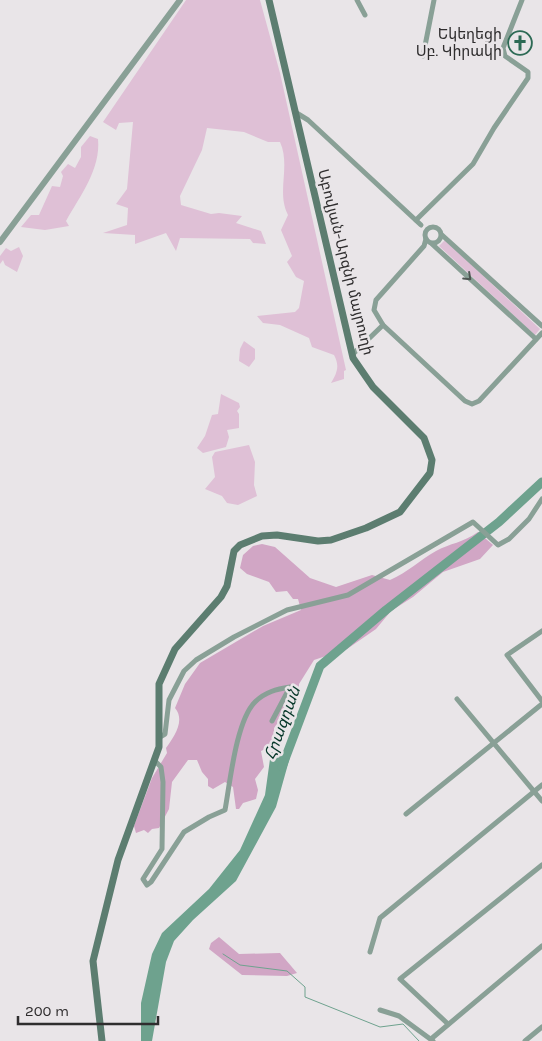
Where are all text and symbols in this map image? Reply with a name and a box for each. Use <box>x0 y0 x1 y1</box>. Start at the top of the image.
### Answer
place label: Եկեղեցի Սբ. Կիրակի <box>416 25 502 60</box>
church icon: Եկեղեցի Սբ. Կիրակի <box>507 30 533 56</box>
street label: Աբովյան-Արզնի մայրուղի <box>314 167 378 357</box>
one-way arrow <box>463 271 472 280</box>
water label: Հրազդան <box>260 682 305 762</box>
scale bar <box>18 994 158 1026</box>
text: 200 m <box>25 1002 69 1020</box>

